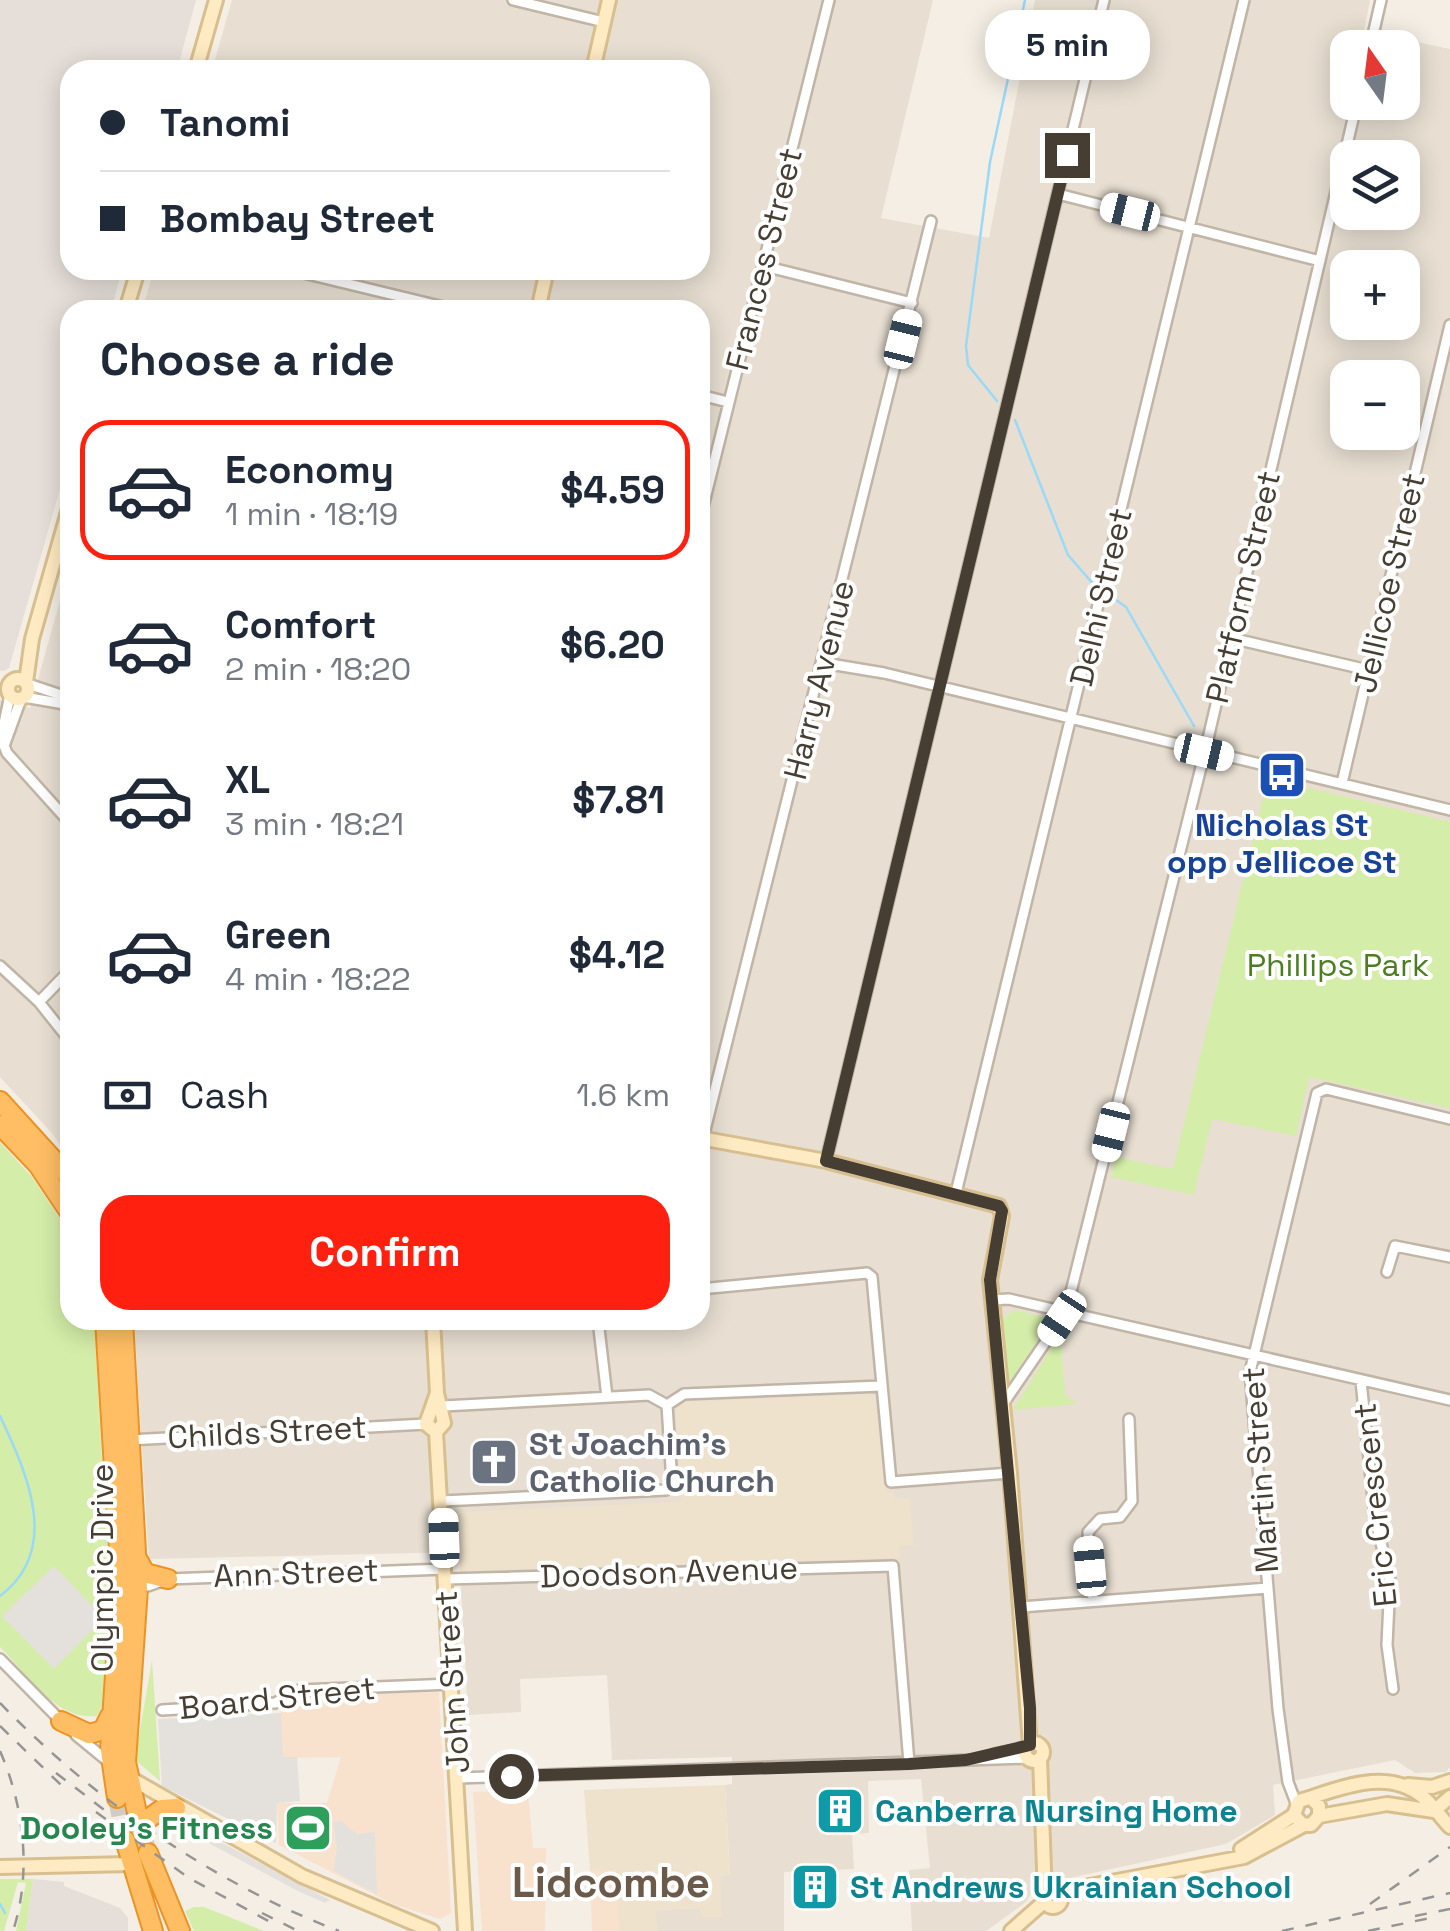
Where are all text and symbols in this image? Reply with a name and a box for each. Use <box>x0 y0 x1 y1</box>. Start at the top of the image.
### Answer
callout: 5 min <box>984 10 1150 80</box>
text: 5 min <box>1026 25 1109 65</box>
north arrow <box>1330 30 1420 120</box>
map controls <box>1330 30 1420 450</box>
text: Tanomi <box>160 99 290 147</box>
route end <box>1045 133 1090 178</box>
button: layers <box>1330 140 1420 230</box>
street label: Frances Street <box>717 144 811 374</box>
car <box>1097 190 1163 234</box>
text: Bombay Street <box>160 195 435 243</box>
button: + <box>1330 250 1420 340</box>
car <box>881 306 925 372</box>
text: Choose a ride <box>100 331 395 388</box>
button: − <box>1330 360 1420 450</box>
icon: car <box>105 445 195 535</box>
text: Economy <box>225 446 394 494</box>
text: $4.59 <box>560 466 665 514</box>
street label: Platform Street <box>1197 467 1289 707</box>
street label: Jellicoe Street <box>1344 469 1434 697</box>
text: 1 min · 18:19 <box>225 494 398 534</box>
street label: Delhi Street <box>1061 504 1141 690</box>
street label: Harry Avenue <box>775 576 863 784</box>
icon: car <box>105 600 195 690</box>
text: Comfort <box>225 601 376 649</box>
text: $6.20 <box>560 621 665 669</box>
text: 2 min · 18:20 <box>225 649 411 689</box>
car <box>1171 731 1237 773</box>
bus stop icon: Nicholas St opp Jellicoe St <box>1256 749 1308 801</box>
icon: car <box>105 755 195 845</box>
text: XL <box>225 756 270 804</box>
text: $7.81 <box>572 776 665 824</box>
text: 3 min · 18:21 <box>225 804 404 844</box>
place label: Nicholas St opp Jellicoe St <box>1167 805 1397 882</box>
icon: car <box>105 910 195 1000</box>
text: Green <box>225 911 332 959</box>
text: $4.12 <box>569 931 665 979</box>
park label: Phillips Park <box>1247 945 1429 985</box>
text: 4 min · 18:22 <box>225 959 411 999</box>
icon: cash <box>100 1068 155 1123</box>
text: Cash <box>180 1071 269 1119</box>
text: 1.6 km <box>576 1075 670 1115</box>
car <box>1089 1099 1133 1165</box>
button: Confirm <box>100 1195 670 1310</box>
car <box>1033 1285 1091 1351</box>
street label: Martin Street <box>1233 1366 1287 1574</box>
street label: Eric Crescent <box>1344 1401 1406 1609</box>
street label: Childs Street <box>166 1407 368 1457</box>
place label: St Joachim’s Catholic Church <box>529 1424 775 1501</box>
church icon: St Joachim’s Catholic Church <box>468 1436 520 1488</box>
street label: Olympic Drive <box>82 1464 122 1672</box>
car <box>428 1507 460 1569</box>
car <box>1072 1535 1108 1597</box>
street label: Doodson Avenue <box>539 1548 799 1596</box>
street label: Ann Street <box>213 1550 379 1596</box>
street label: John Street <box>426 1589 478 1775</box>
street label: Board Street <box>177 1668 377 1728</box>
route start <box>489 1754 534 1799</box>
building icon: Canberra Nursing Home <box>814 1785 866 1837</box>
place label: Canberra Nursing Home <box>875 1791 1238 1831</box>
sports icon: Dooley's Fitness <box>282 1802 334 1854</box>
place label: Dooley's Fitness <box>20 1808 273 1848</box>
district label: Lidcombe <box>512 1856 710 1909</box>
building icon: St Andrews Ukrainian School <box>789 1861 841 1913</box>
place label: St Andrews Ukrainian School <box>850 1867 1292 1907</box>

